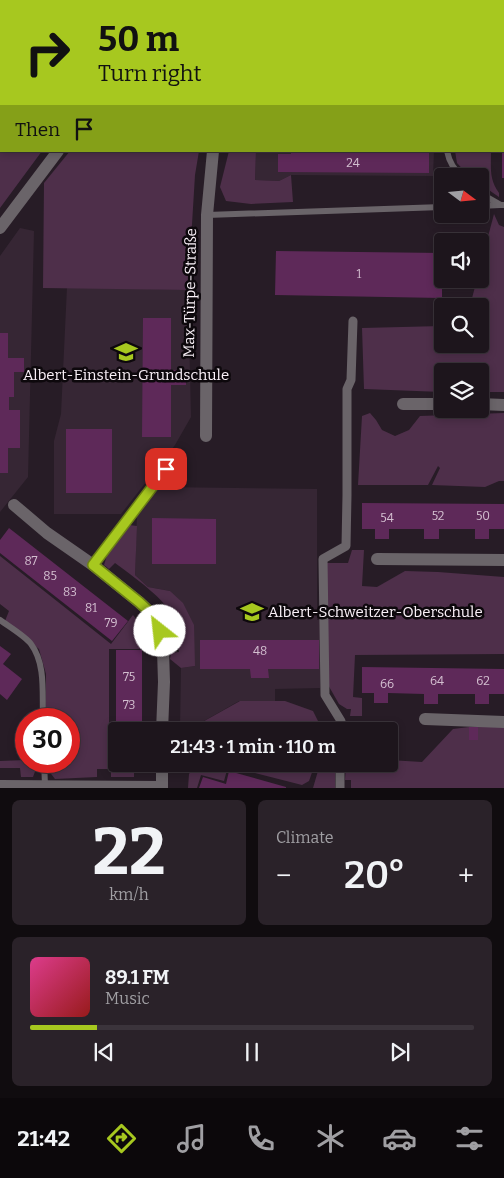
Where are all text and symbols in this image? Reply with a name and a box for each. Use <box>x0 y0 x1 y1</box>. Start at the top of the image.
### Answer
text: 50 m <box>98 18 179 60</box>
icon: right <box>15 20 80 85</box>
text: Turn right <box>98 60 201 87</box>
icon: arrive <box>70 115 98 143</box>
text: Then <box>15 118 60 141</box>
house number: 24 <box>346 156 360 170</box>
north arrow <box>434 168 489 222</box>
map controls <box>434 168 489 418</box>
street label: Max-Türpe-Straße <box>180 228 200 358</box>
button: sound <box>434 233 489 288</box>
house number: 1 <box>357 267 362 281</box>
button: search <box>434 298 489 353</box>
school or university icon: Albert-Einstein-Grundschule <box>113 339 139 365</box>
button: layers <box>434 363 489 418</box>
place label: Albert-Einstein-Grundschule <box>23 366 229 384</box>
pin <box>145 448 187 490</box>
icon: arrive <box>152 455 180 483</box>
house number: 52 <box>432 509 444 523</box>
house number: 50 <box>476 509 490 523</box>
house number: 54 <box>380 511 394 525</box>
house number: 87 <box>24 554 38 568</box>
house number: 85 <box>43 569 57 583</box>
house number: 83 <box>63 585 77 599</box>
school or university icon: Albert-Schweitzer-Oberschule <box>239 599 265 625</box>
house number: 81 <box>85 601 97 615</box>
place label: Albert-Schweitzer-Oberschule <box>268 603 483 621</box>
position arrow <box>133 604 185 656</box>
house number: 79 <box>105 616 117 630</box>
house number: 48 <box>253 644 267 658</box>
house number: 75 <box>123 670 135 684</box>
house number: 64 <box>430 674 444 688</box>
house number: 62 <box>476 674 490 688</box>
house number: 66 <box>380 677 394 691</box>
house number: 73 <box>123 698 135 712</box>
speed limit sign: 30 <box>15 708 80 773</box>
text: 21:43 · 1 min · 110 m <box>170 735 336 758</box>
text: 22 <box>92 813 166 891</box>
text: Climate <box>276 828 334 847</box>
text: 20° <box>344 852 406 898</box>
text: − <box>276 859 291 892</box>
text: + <box>458 859 474 892</box>
text: km/h <box>109 885 149 904</box>
text: 89.1 FM <box>105 966 169 989</box>
text: Music <box>105 989 150 1008</box>
icon: previous <box>90 1038 118 1066</box>
icon: pause <box>238 1038 266 1066</box>
icon: next <box>386 1038 414 1066</box>
icon: directions <box>104 1121 139 1156</box>
icon: music <box>174 1121 209 1156</box>
icon: phone <box>243 1121 278 1156</box>
icon: climate <box>313 1121 348 1156</box>
icon: car <box>382 1121 417 1156</box>
icon: filters <box>452 1121 487 1156</box>
text: 21:42 <box>17 1125 70 1152</box>

